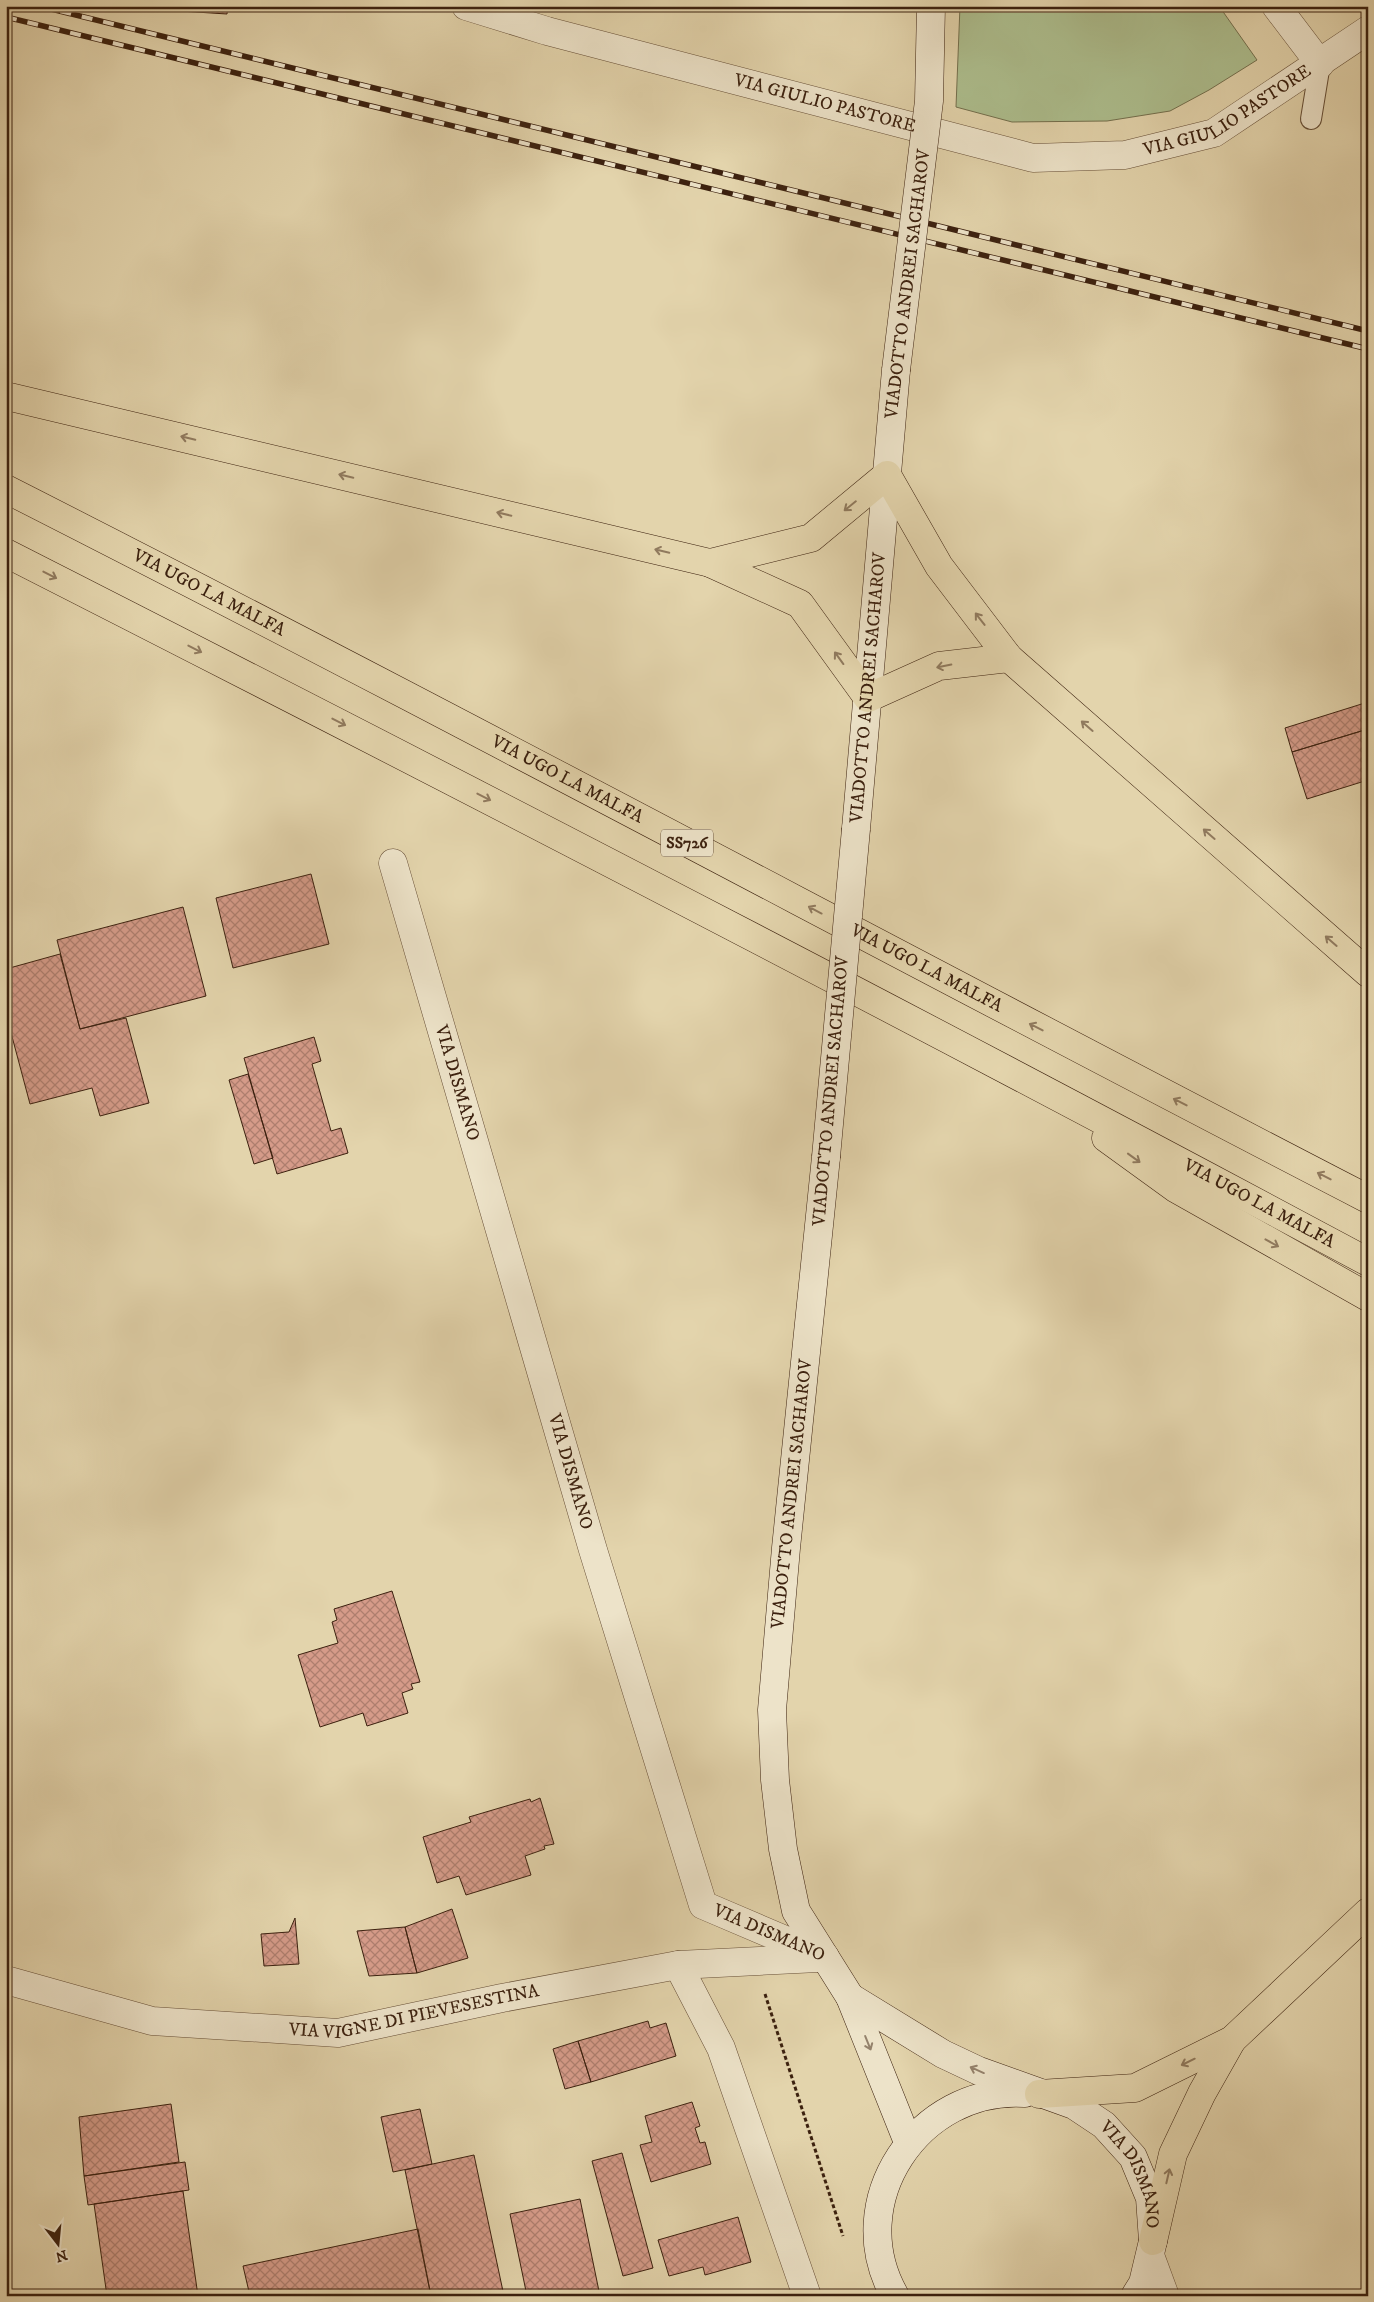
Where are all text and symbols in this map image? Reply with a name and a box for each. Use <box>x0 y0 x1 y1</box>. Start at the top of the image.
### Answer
street label: VIA GIULIO PASTORE <box>1140 60 1316 161</box>
street label: VIA GIULIO PASTORE <box>731 69 918 138</box>
street label: VIADOTTO ANDREI SACHAROV <box>880 148 936 421</box>
one-way arrow <box>181 433 197 442</box>
one-way arrow <box>339 471 355 480</box>
one-way arrow <box>843 501 856 512</box>
one-way arrow <box>497 509 513 518</box>
street label: VIA UGO LA MALFA <box>128 544 289 642</box>
one-way arrow <box>655 546 671 555</box>
street label: VIADOTTO ANDREI SACHAROV <box>846 551 891 825</box>
one-way arrow <box>42 571 57 580</box>
one-way arrow <box>974 613 985 626</box>
one-way arrow <box>187 644 202 654</box>
one-way arrow <box>834 651 844 665</box>
one-way arrow <box>936 661 952 671</box>
one-way arrow <box>332 717 347 727</box>
one-way arrow <box>1081 720 1094 732</box>
street label: VIA UGO LA MALFA <box>487 730 648 829</box>
one-way arrow <box>476 792 491 802</box>
one-way arrow <box>1203 828 1216 839</box>
road number: SS726 <box>661 830 713 856</box>
one-way arrow <box>807 905 822 915</box>
street label: VIA UGO LA MALFA <box>846 919 1007 1018</box>
one-way arrow <box>1325 935 1338 947</box>
street label: VIADOTTO ANDREI SACHAROV <box>808 954 854 1228</box>
street label: VIA DISMANO <box>429 1021 484 1143</box>
one-way arrow <box>1029 1022 1044 1031</box>
one-way arrow <box>1173 1097 1188 1106</box>
one-way arrow <box>1127 1153 1141 1163</box>
street label: VIA UGO LA MALFA <box>1179 1154 1339 1253</box>
one-way arrow <box>1318 1171 1332 1181</box>
one-way arrow <box>1264 1238 1279 1248</box>
street label: VIADOTTO ANDREI SACHAROV <box>767 1357 817 1631</box>
street label: VIA DISMANO <box>543 1410 597 1532</box>
street label: VIA DISMANO <box>709 1899 828 1967</box>
street label: VIA VIGNE DI PIEVESESTINA <box>287 1980 541 2044</box>
one-way arrow <box>864 2035 874 2050</box>
one-way arrow <box>1181 2057 1196 2067</box>
one-way arrow <box>970 2065 985 2075</box>
street label: VIA DISMANO <box>1094 2116 1163 2229</box>
one-way arrow <box>1164 2169 1173 2185</box>
north arrow <box>32 2220 82 2270</box>
text: N <box>53 2245 69 2266</box>

